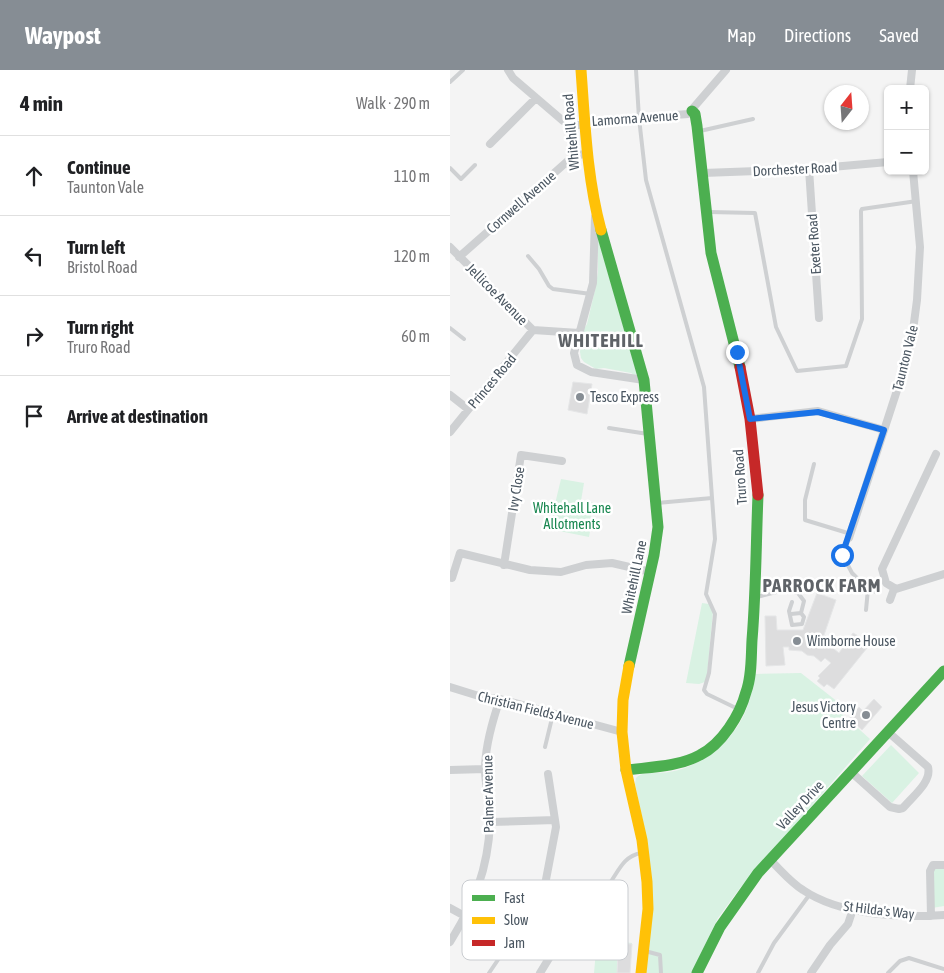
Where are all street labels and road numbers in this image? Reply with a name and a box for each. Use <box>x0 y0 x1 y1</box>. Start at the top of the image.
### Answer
street label: Whitehill Road <box>560 93 582 171</box>
street label: Lamorna Avenue <box>591 107 679 129</box>
street label: Dorchester Road <box>752 159 838 179</box>
street label: Cornwell Avenue <box>483 168 559 236</box>
street label: Exeter Road <box>804 213 824 275</box>
street label: Jellicoe Avenue <box>463 260 531 328</box>
street label: Taunton Vale <box>889 323 921 393</box>
street label: Princes Road <box>465 351 519 411</box>
street label: Truro Road <box>730 449 750 505</box>
street label: Ivy Close <box>505 466 527 512</box>
street label: Whitehill Lane <box>618 539 650 615</box>
street label: Christian Fields Avenue <box>476 688 596 732</box>
street label: Palmer Avenue <box>479 755 497 833</box>
street label: Valley Drive <box>773 777 827 833</box>
street label: St Hilda's Way <box>843 898 915 922</box>

